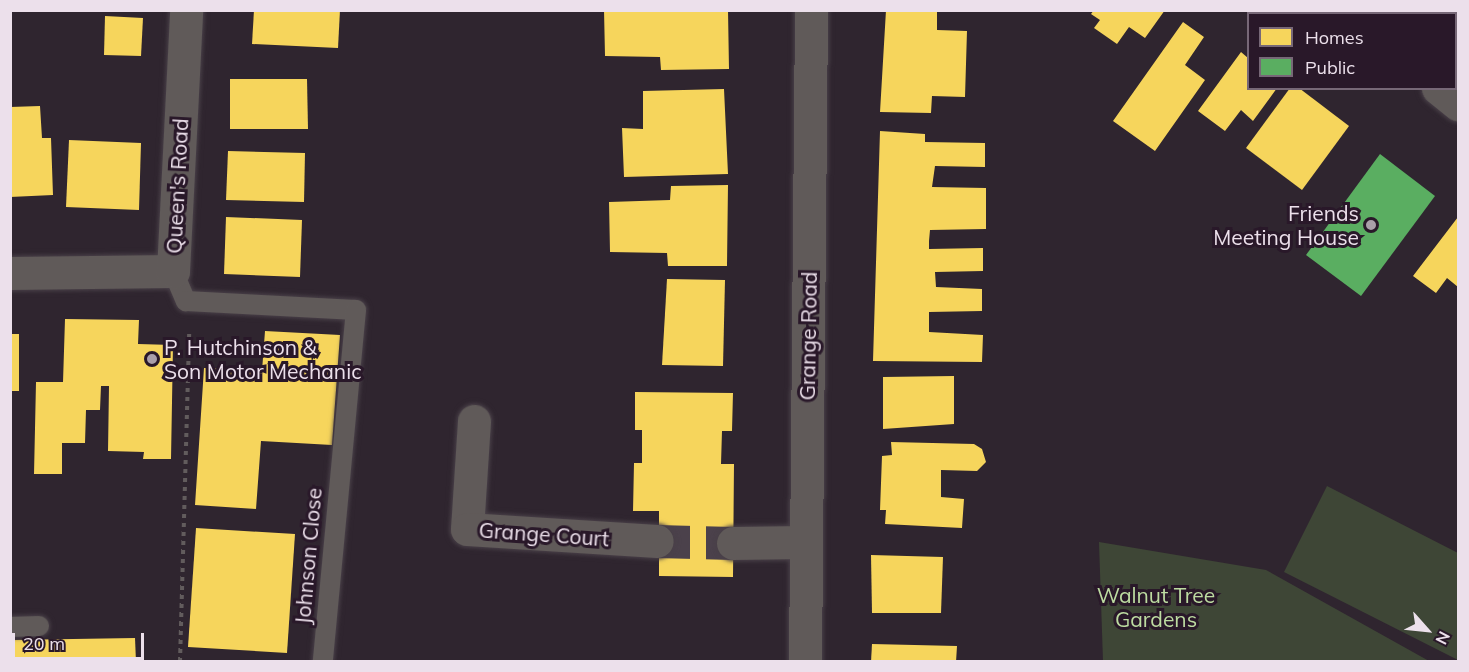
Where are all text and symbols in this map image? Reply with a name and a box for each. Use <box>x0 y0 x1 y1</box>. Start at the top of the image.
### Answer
legend <box>1247 12 1457 90</box>
text: Homes <box>1305 26 1364 49</box>
text: Public <box>1305 56 1355 79</box>
street label: Queen's Road <box>161 118 193 254</box>
place label: Friends Meeting House <box>1213 200 1359 250</box>
marker: Friends Meeting House <box>1364 218 1378 232</box>
street label: Grange Road <box>794 271 822 401</box>
place label: P. Hutchinson & Son Motor Mechanic <box>164 334 362 384</box>
marker: P. Hutchinson & Son Motor Mechanic <box>145 352 159 366</box>
street label: Johnson Close <box>289 487 327 625</box>
street label: Grange Court <box>478 517 610 551</box>
park label: Walnut Tree Gardens <box>1097 582 1215 632</box>
north arrow <box>1397 600 1457 660</box>
scale bar <box>15 621 147 659</box>
text: N <box>1431 628 1455 648</box>
text: 20 m <box>23 632 65 655</box>

